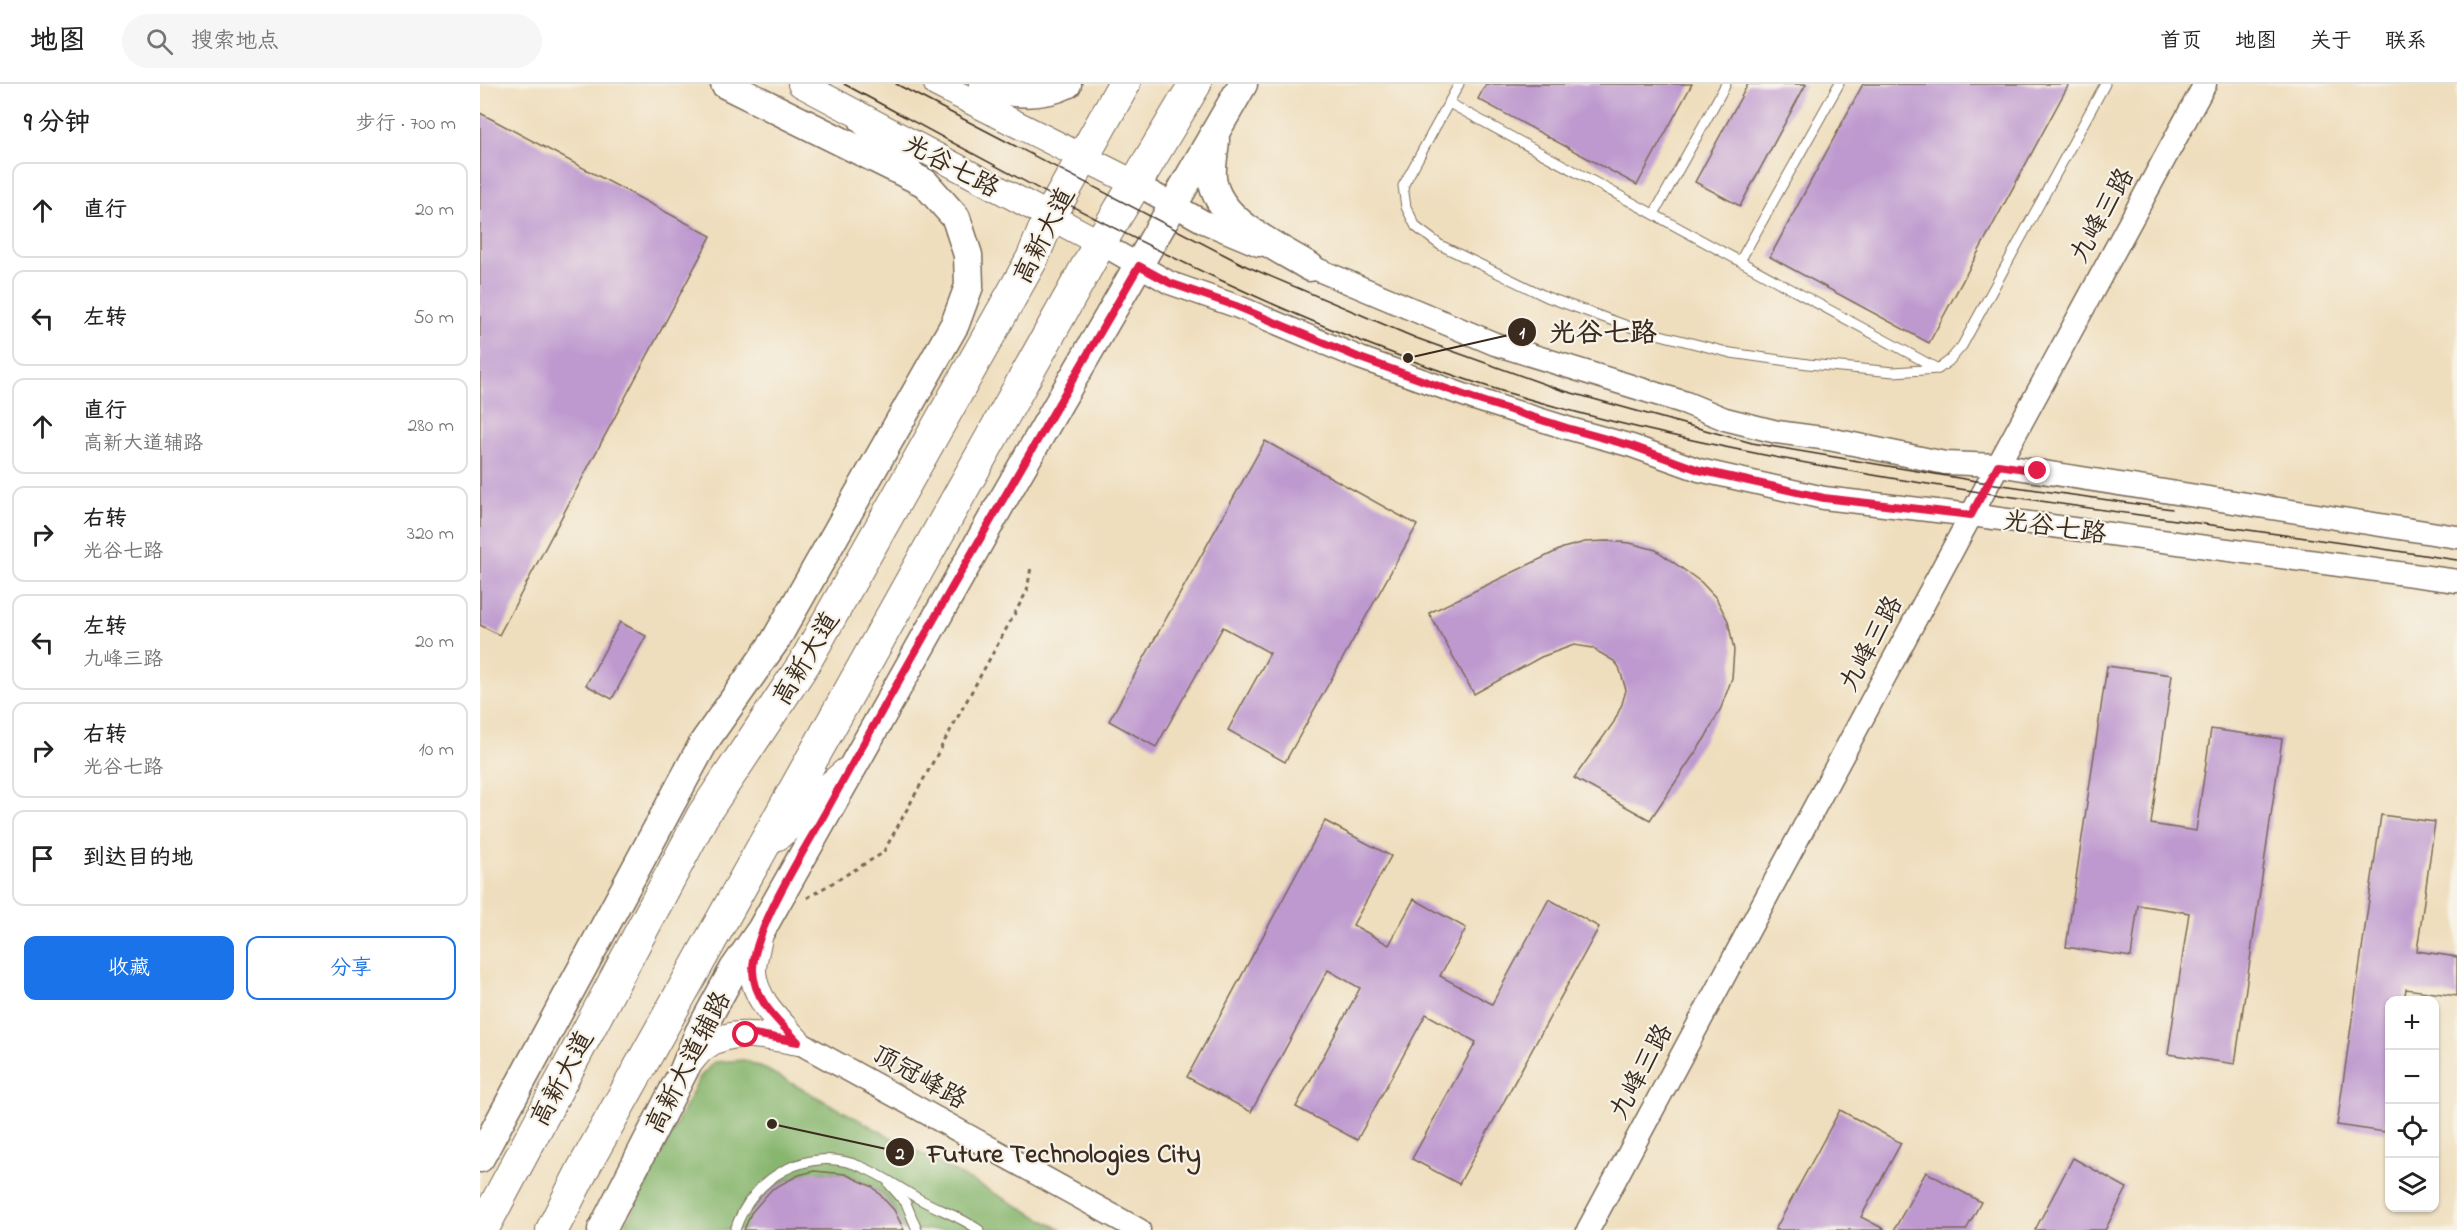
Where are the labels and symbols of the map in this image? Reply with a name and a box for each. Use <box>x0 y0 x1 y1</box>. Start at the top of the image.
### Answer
street label: 光谷七路 <box>896 126 1005 209</box>
street label: 九峰三路 <box>2062 162 2145 271</box>
street label: 高新大道 <box>1005 181 1086 291</box>
callout: 光谷七路 <box>1507 309 1669 354</box>
text: 光谷七路 <box>1549 315 1657 354</box>
text: 1 <box>1519 321 1525 347</box>
route end <box>2024 457 2050 483</box>
street label: 光谷七路 <box>2000 503 2109 555</box>
street label: 九峰三路 <box>1831 590 1914 699</box>
street label: 高新大道 <box>764 605 851 714</box>
street label: 高新大道辅路 <box>637 985 742 1141</box>
street label: 九峰三路 <box>1601 1018 1684 1127</box>
route start <box>732 1021 758 1047</box>
street label: 高新大道 <box>522 1025 605 1134</box>
street label: 顶冠峰路 <box>864 1037 973 1120</box>
callout: Future Technologies City <box>885 1130 1213 1175</box>
text: Future Technologies City <box>925 1136 1201 1176</box>
text: 2 <box>895 1142 905 1168</box>

